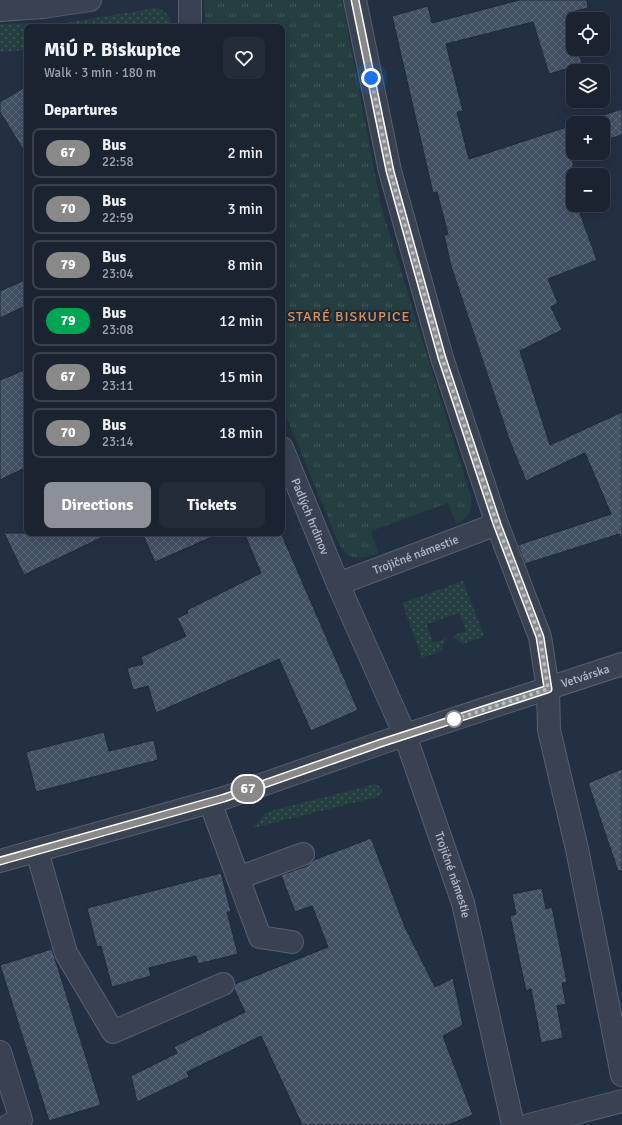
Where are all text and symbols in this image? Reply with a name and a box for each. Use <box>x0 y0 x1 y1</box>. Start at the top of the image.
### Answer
map controls <box>566 12 610 212</box>
button: locate <box>566 12 610 56</box>
button: heart <box>223 37 265 79</box>
text: MiÚ P. Biskupice <box>44 38 181 62</box>
button: layers <box>566 64 610 108</box>
text: Walk · 3 min · 180 m <box>44 65 156 81</box>
your location <box>361 68 381 88</box>
text: Departures <box>44 101 117 119</box>
button: + <box>566 116 610 160</box>
text: Bus <box>102 136 126 154</box>
text: 67 <box>60 144 76 161</box>
text: 2 min <box>227 144 263 162</box>
text: 22:58 <box>102 154 134 170</box>
button: − <box>566 168 610 212</box>
text: Bus <box>102 192 126 210</box>
text: 70 <box>60 200 76 217</box>
text: 3 min <box>227 200 263 218</box>
text: 22:59 <box>102 210 134 226</box>
text: Bus <box>102 248 126 266</box>
text: 79 <box>60 256 76 273</box>
text: 8 min <box>227 256 263 274</box>
text: 23:04 <box>102 266 134 282</box>
text: Bus <box>102 304 126 322</box>
district label: STARÉ BISKUPICE <box>288 308 410 325</box>
text: 79 <box>60 312 76 329</box>
text: 12 min <box>219 312 263 330</box>
text: 23:08 <box>102 322 134 338</box>
text: Bus <box>102 360 126 378</box>
text: 67 <box>60 368 76 385</box>
text: 15 min <box>219 368 263 386</box>
text: 23:11 <box>102 378 134 394</box>
text: Bus <box>102 416 126 434</box>
text: 70 <box>60 424 76 441</box>
text: 18 min <box>219 424 263 442</box>
text: 23:14 <box>102 434 134 450</box>
street label: Padlých hrdinov <box>288 476 333 557</box>
button: Directions <box>44 482 151 528</box>
button: Tickets <box>159 482 265 528</box>
street label: Trojičné námestie <box>371 532 461 578</box>
street label: Vetvárska <box>559 661 611 691</box>
unlabelled marker <box>445 710 463 728</box>
line badge: 67 <box>230 776 266 802</box>
text: 67 <box>240 780 256 797</box>
street label: Trojičné námestie <box>431 829 474 919</box>

